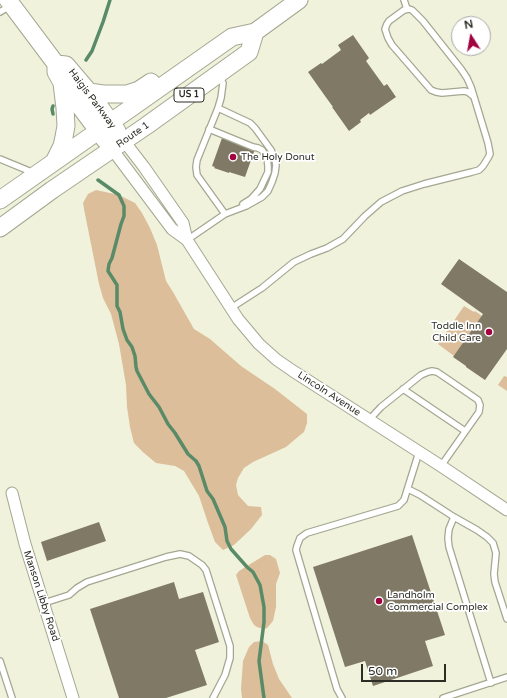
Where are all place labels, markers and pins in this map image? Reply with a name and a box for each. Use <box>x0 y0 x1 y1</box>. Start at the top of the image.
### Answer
place label: The Holy Donut <box>241 151 315 163</box>
marker: The Holy Donut <box>228 152 238 162</box>
place label: Toddle Inn Child Care <box>431 320 481 344</box>
marker: Toddle Inn Child Care <box>484 327 494 337</box>
place label: Landholm Commercial Complex <box>387 589 488 612</box>
marker: Landholm Commercial Complex <box>374 596 384 606</box>

